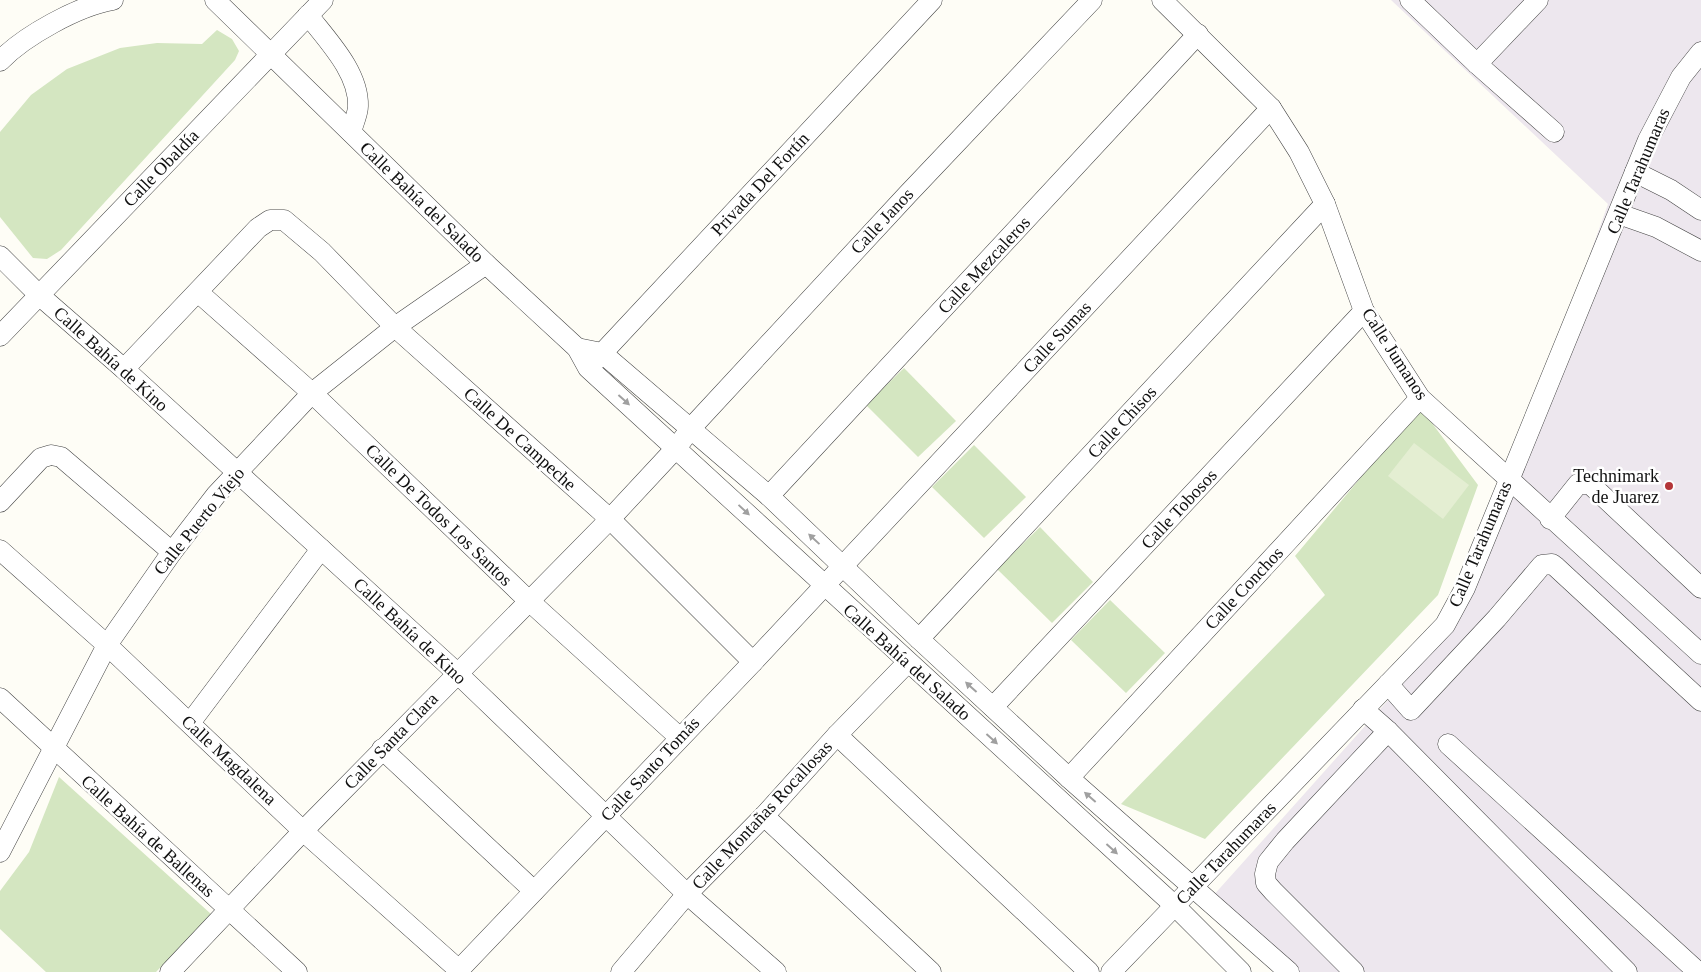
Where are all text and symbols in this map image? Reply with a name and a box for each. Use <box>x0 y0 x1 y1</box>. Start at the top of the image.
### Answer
street label: Calle Tarahumaras <box>1602 105 1674 237</box>
street label: Calle Obaldía <box>119 125 203 211</box>
street label: Privada Del Fortín <box>707 128 813 240</box>
street label: Calle Bahía del Salado <box>356 138 488 266</box>
street label: Calle Janos <box>847 184 917 258</box>
street label: Calle Mezcaleros <box>934 212 1034 318</box>
street label: Calle Sumas <box>1019 297 1095 377</box>
street label: Calle Bahía de Kino <box>50 303 172 415</box>
street label: Calle Jumanos <box>1358 304 1432 404</box>
street label: Calle Chisos <box>1083 382 1161 462</box>
street label: Calle De Campeche <box>460 383 580 495</box>
one-way arrow <box>618 394 630 406</box>
street label: Calle De Todos Los Santos <box>362 440 516 590</box>
street label: Calle Puerto Viejo <box>150 463 248 579</box>
street label: Calle Tobosos <box>1137 465 1221 553</box>
place label: Technimark de Juarez <box>1573 466 1659 507</box>
street label: Calle Tarahumaras <box>1444 478 1516 610</box>
marker: Technimark de Juarez <box>1663 480 1675 492</box>
one-way arrow <box>738 504 750 516</box>
one-way arrow <box>809 533 821 545</box>
street label: Calle Conchos <box>1201 543 1287 633</box>
street label: Calle Bahía de Kino <box>350 574 470 688</box>
street label: Calle Bahía del Salado <box>839 600 975 724</box>
one-way arrow <box>965 681 977 693</box>
street label: Calle Santa Clara <box>340 689 442 793</box>
street label: Calle Magdalena <box>177 711 281 809</box>
street label: Calle Santo Tomás <box>597 713 703 825</box>
one-way arrow <box>986 733 998 745</box>
street label: Calle Montañas Rocallosas <box>688 737 836 893</box>
street label: Calle Bahía de Ballenas <box>77 771 219 901</box>
one-way arrow <box>1084 791 1097 802</box>
street label: Calle Tarahumaras <box>1172 798 1280 908</box>
one-way arrow <box>1105 843 1117 855</box>

